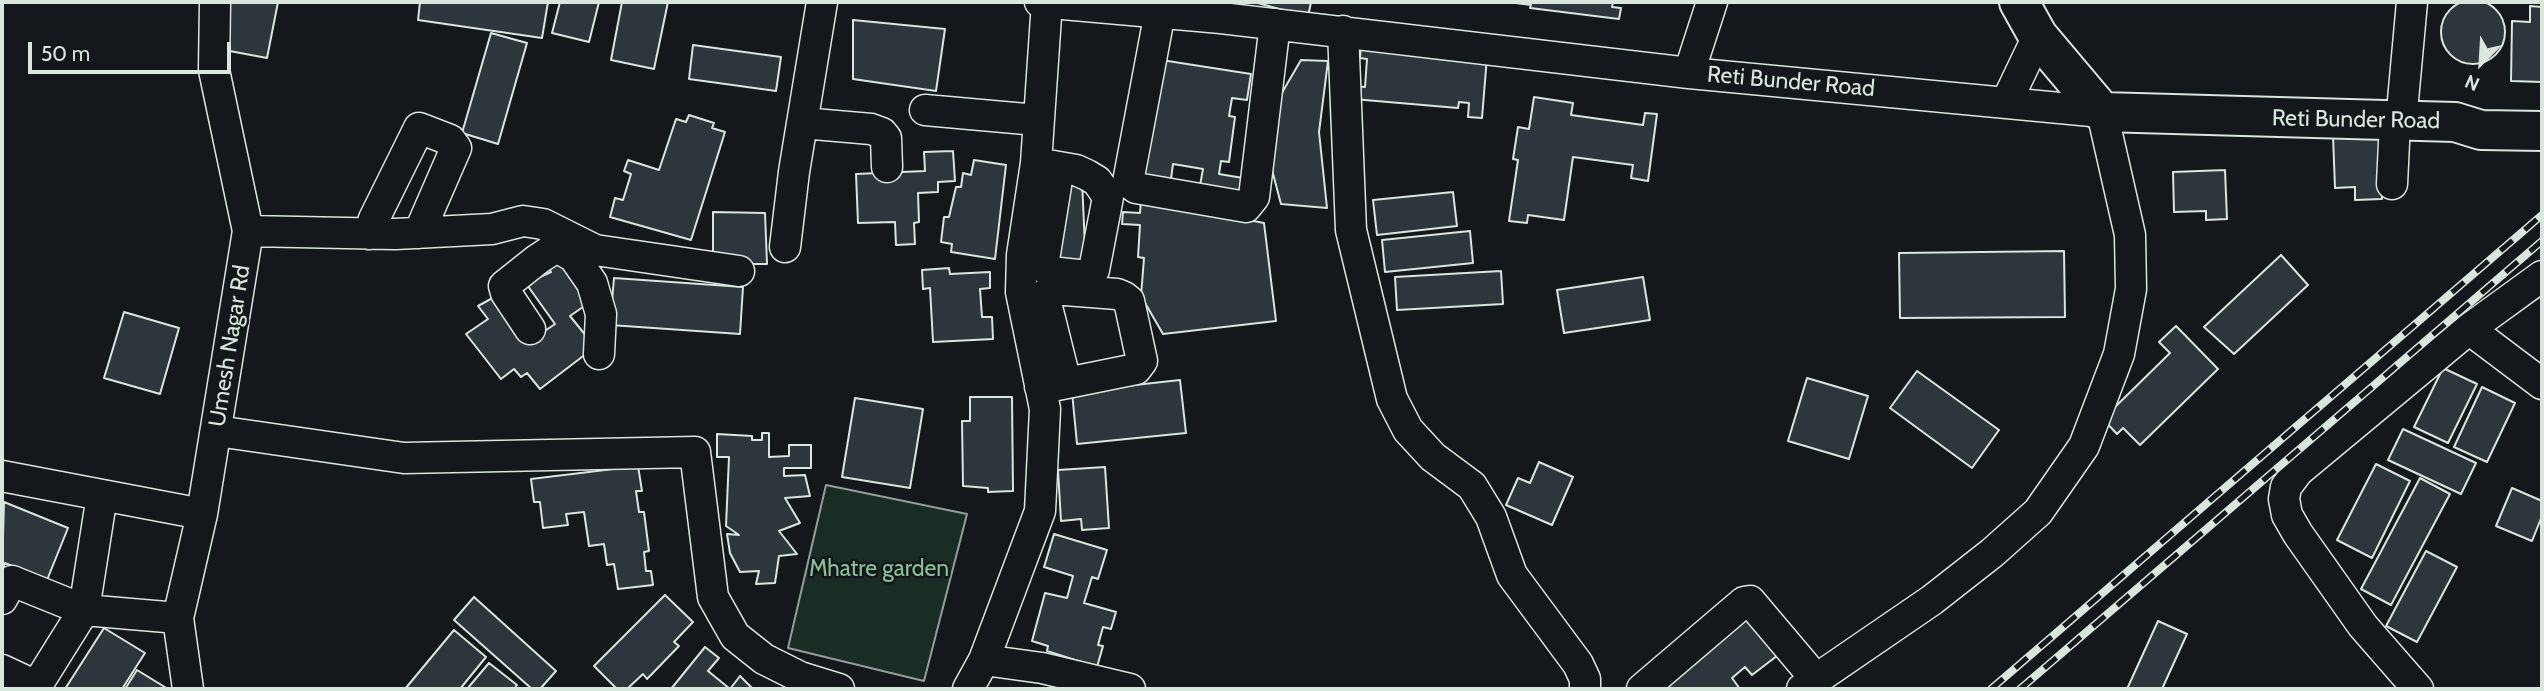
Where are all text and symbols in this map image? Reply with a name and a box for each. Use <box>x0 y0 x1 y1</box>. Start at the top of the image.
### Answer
scale bar <box>32 28 234 72</box>
north arrow <box>2446 28 2516 98</box>
text: 50 m <box>41 41 90 66</box>
street label: Reti Bunder Road <box>1706 61 1876 103</box>
text: N <box>2461 69 2483 96</box>
street label: Reti Bunder Road <box>2272 105 2440 135</box>
street label: Umesh Nagar Rd <box>204 263 256 429</box>
park label: Mhatre garden <box>809 555 949 583</box>

